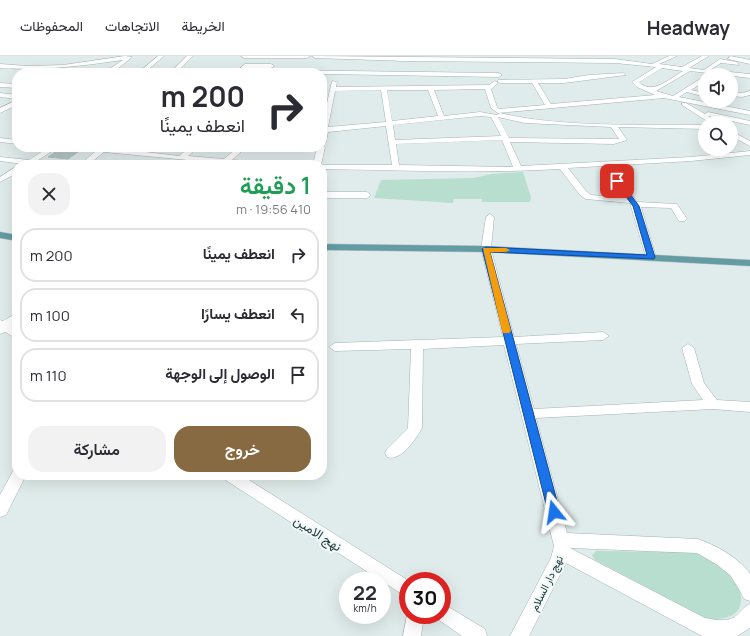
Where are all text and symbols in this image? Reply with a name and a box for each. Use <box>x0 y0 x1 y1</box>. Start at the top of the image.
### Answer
text: Headway <box>647 15 730 41</box>
text: المحفوظات <box>20 16 83 35</box>
text: الاتجاهات <box>105 16 159 35</box>
text: الخريطة <box>181 16 225 35</box>
map controls <box>698 68 738 156</box>
button: sound <box>698 68 738 108</box>
text: 200 m <box>161 77 245 115</box>
icon: right <box>259 84 311 136</box>
text: انعطف يمينًا <box>160 113 245 137</box>
button: search <box>698 116 738 156</box>
pin <box>600 164 634 198</box>
text: 1 دقيقة <box>240 168 311 201</box>
icon: arrive <box>606 170 628 192</box>
button: close <box>28 173 70 215</box>
text: 410 m · 19:56 <box>236 200 311 218</box>
text: انعطف يمينًا <box>203 243 275 264</box>
icon: right <box>287 244 309 266</box>
text: 200 m <box>30 245 73 266</box>
text: انعطف يسارًا <box>201 303 275 324</box>
icon: left <box>287 304 309 326</box>
text: 100 m <box>30 305 70 326</box>
text: الوصول إلى الوجهة <box>165 363 275 384</box>
icon: arrive <box>287 364 309 386</box>
text: 110 m <box>30 365 67 386</box>
button: مشاركة <box>28 426 166 472</box>
button: خروج <box>174 426 311 472</box>
position arrow <box>533 491 575 533</box>
street label: نهج الامين <box>290 511 346 556</box>
street label: نهج دار السلام <box>526 553 567 614</box>
speed limit sign: 30 <box>399 572 451 624</box>
text: 22 <box>353 579 377 606</box>
text: km/h <box>353 601 377 615</box>

